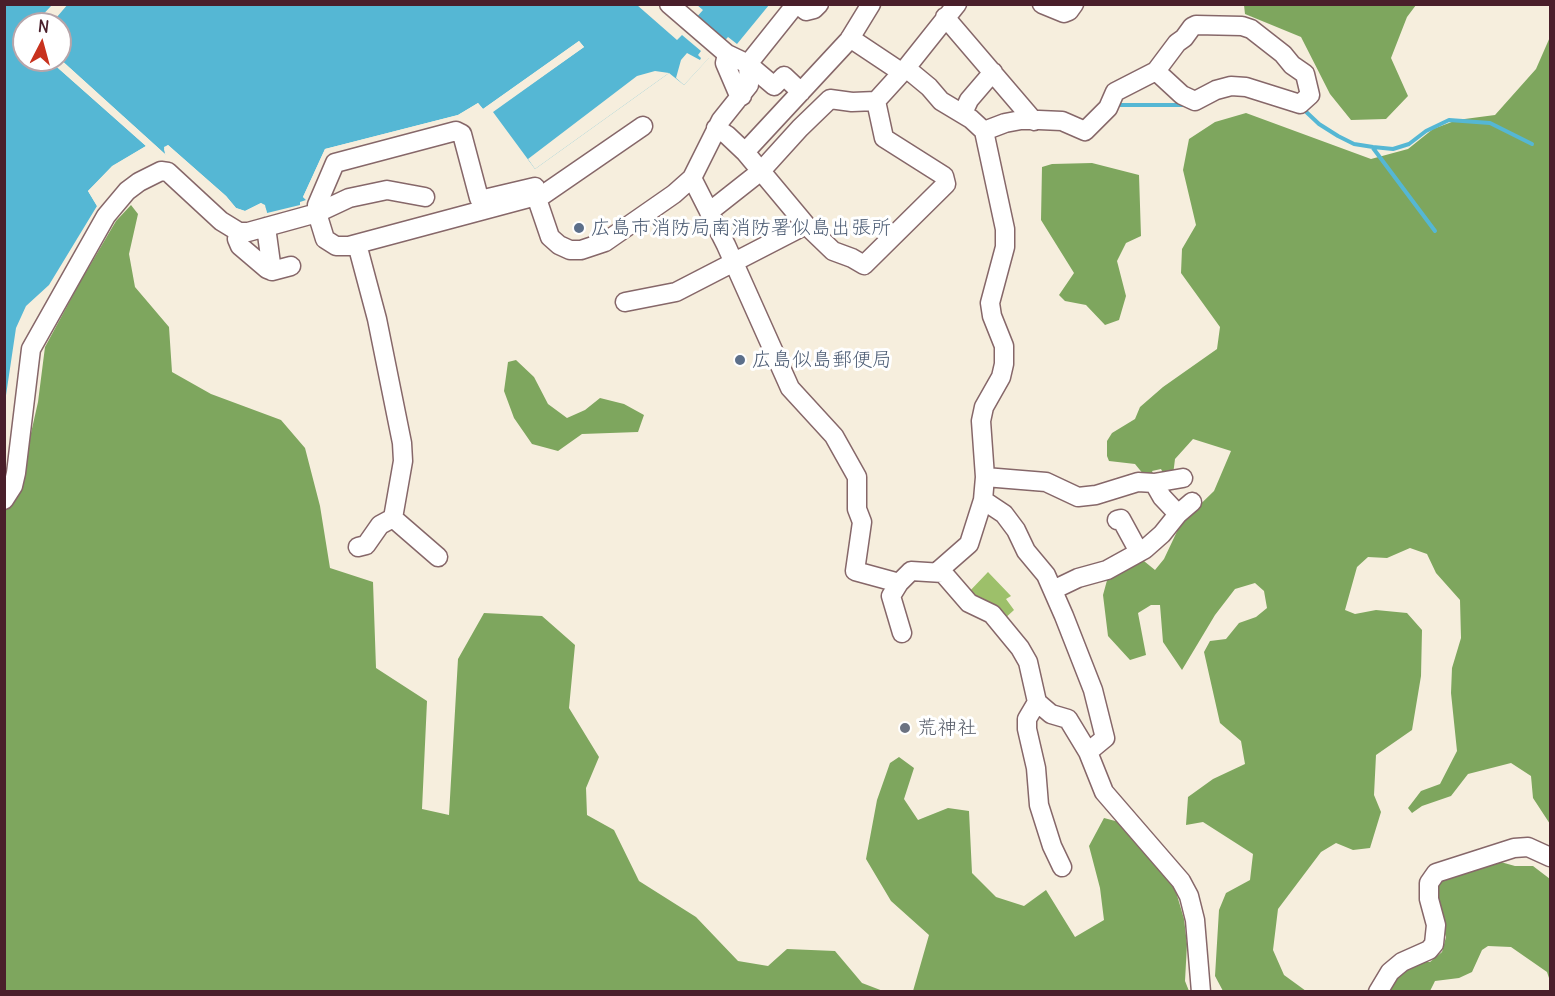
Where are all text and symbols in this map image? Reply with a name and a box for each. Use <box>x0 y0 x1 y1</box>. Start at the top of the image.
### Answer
north arrow <box>12 12 72 72</box>
text: N <box>37 16 50 37</box>
place label: 広島市消防局南消防署似島出張所 <box>591 216 891 240</box>
marker: 広島市消防局南消防署似島出張所 <box>572 221 586 235</box>
place label: 広島似島郵便局 <box>752 348 892 372</box>
marker: 広島似島郵便局 <box>733 353 747 367</box>
place label: 荒神社 <box>917 716 977 740</box>
marker: 荒神社 <box>898 721 912 735</box>

